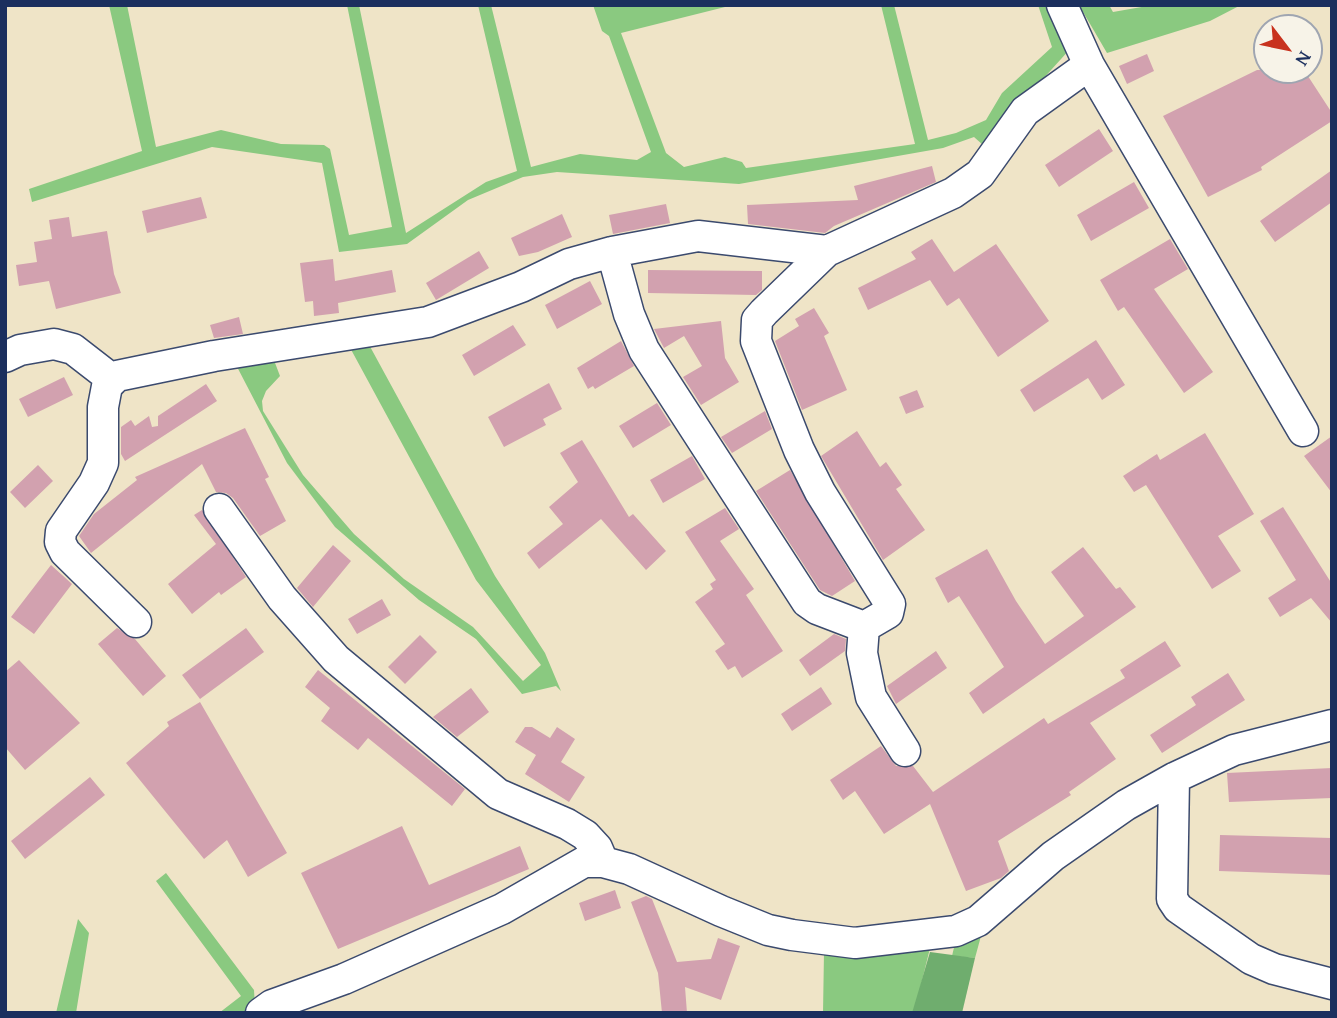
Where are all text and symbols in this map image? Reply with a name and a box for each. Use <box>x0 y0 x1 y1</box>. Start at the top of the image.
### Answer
north arrow <box>1253 14 1323 84</box>
text: N <box>1289 46 1319 72</box>

